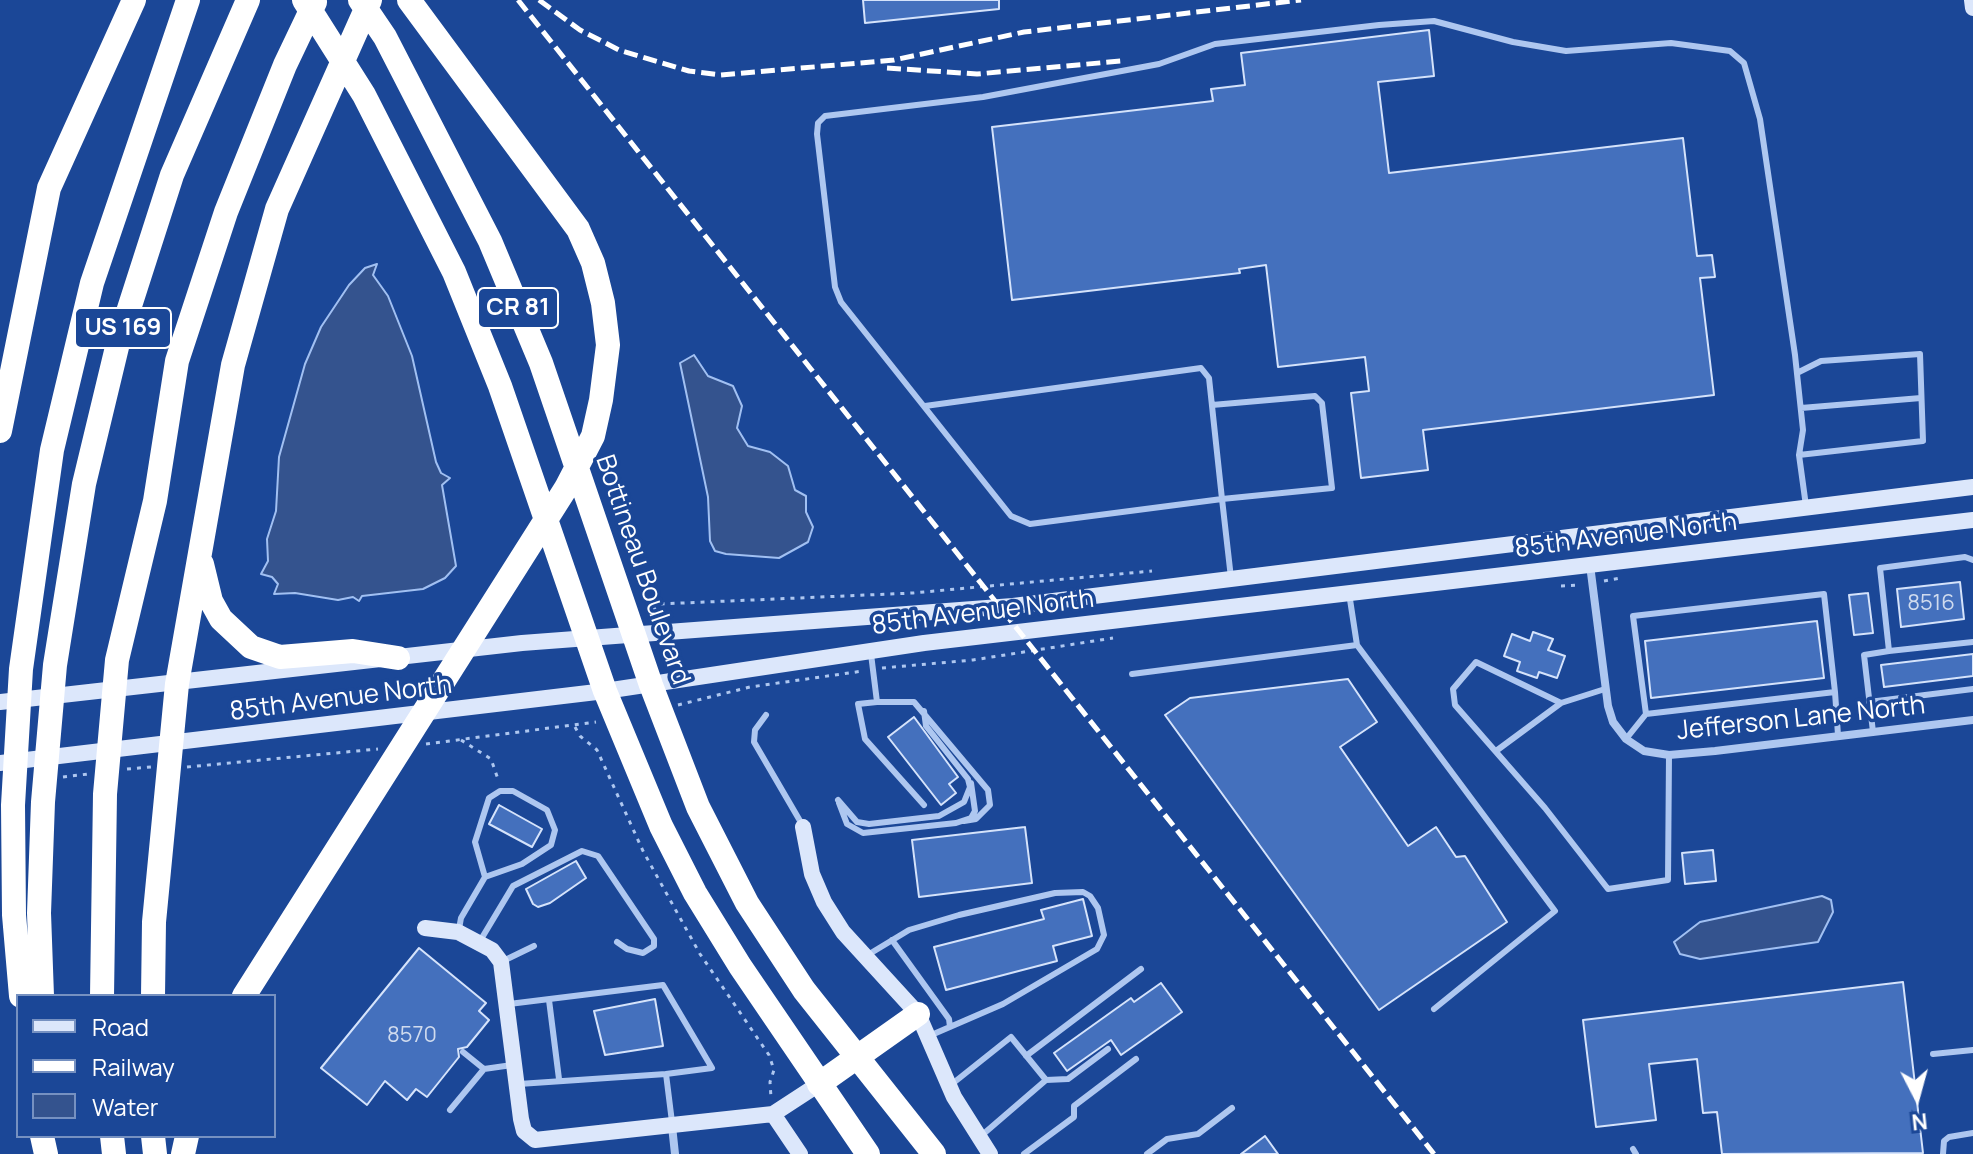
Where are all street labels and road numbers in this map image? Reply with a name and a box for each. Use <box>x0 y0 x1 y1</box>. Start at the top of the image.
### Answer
road number: CR 81 <box>478 288 558 328</box>
road number: US 169 <box>75 308 171 348</box>
street label: Bottineau Boulevard <box>588 451 696 689</box>
street label: 85th Avenue North <box>1513 507 1739 565</box>
street label: 85th Avenue North <box>870 584 1096 642</box>
street label: 85th Avenue North <box>228 670 454 728</box>
street label: Jefferson Lane North <box>1675 690 1927 748</box>

